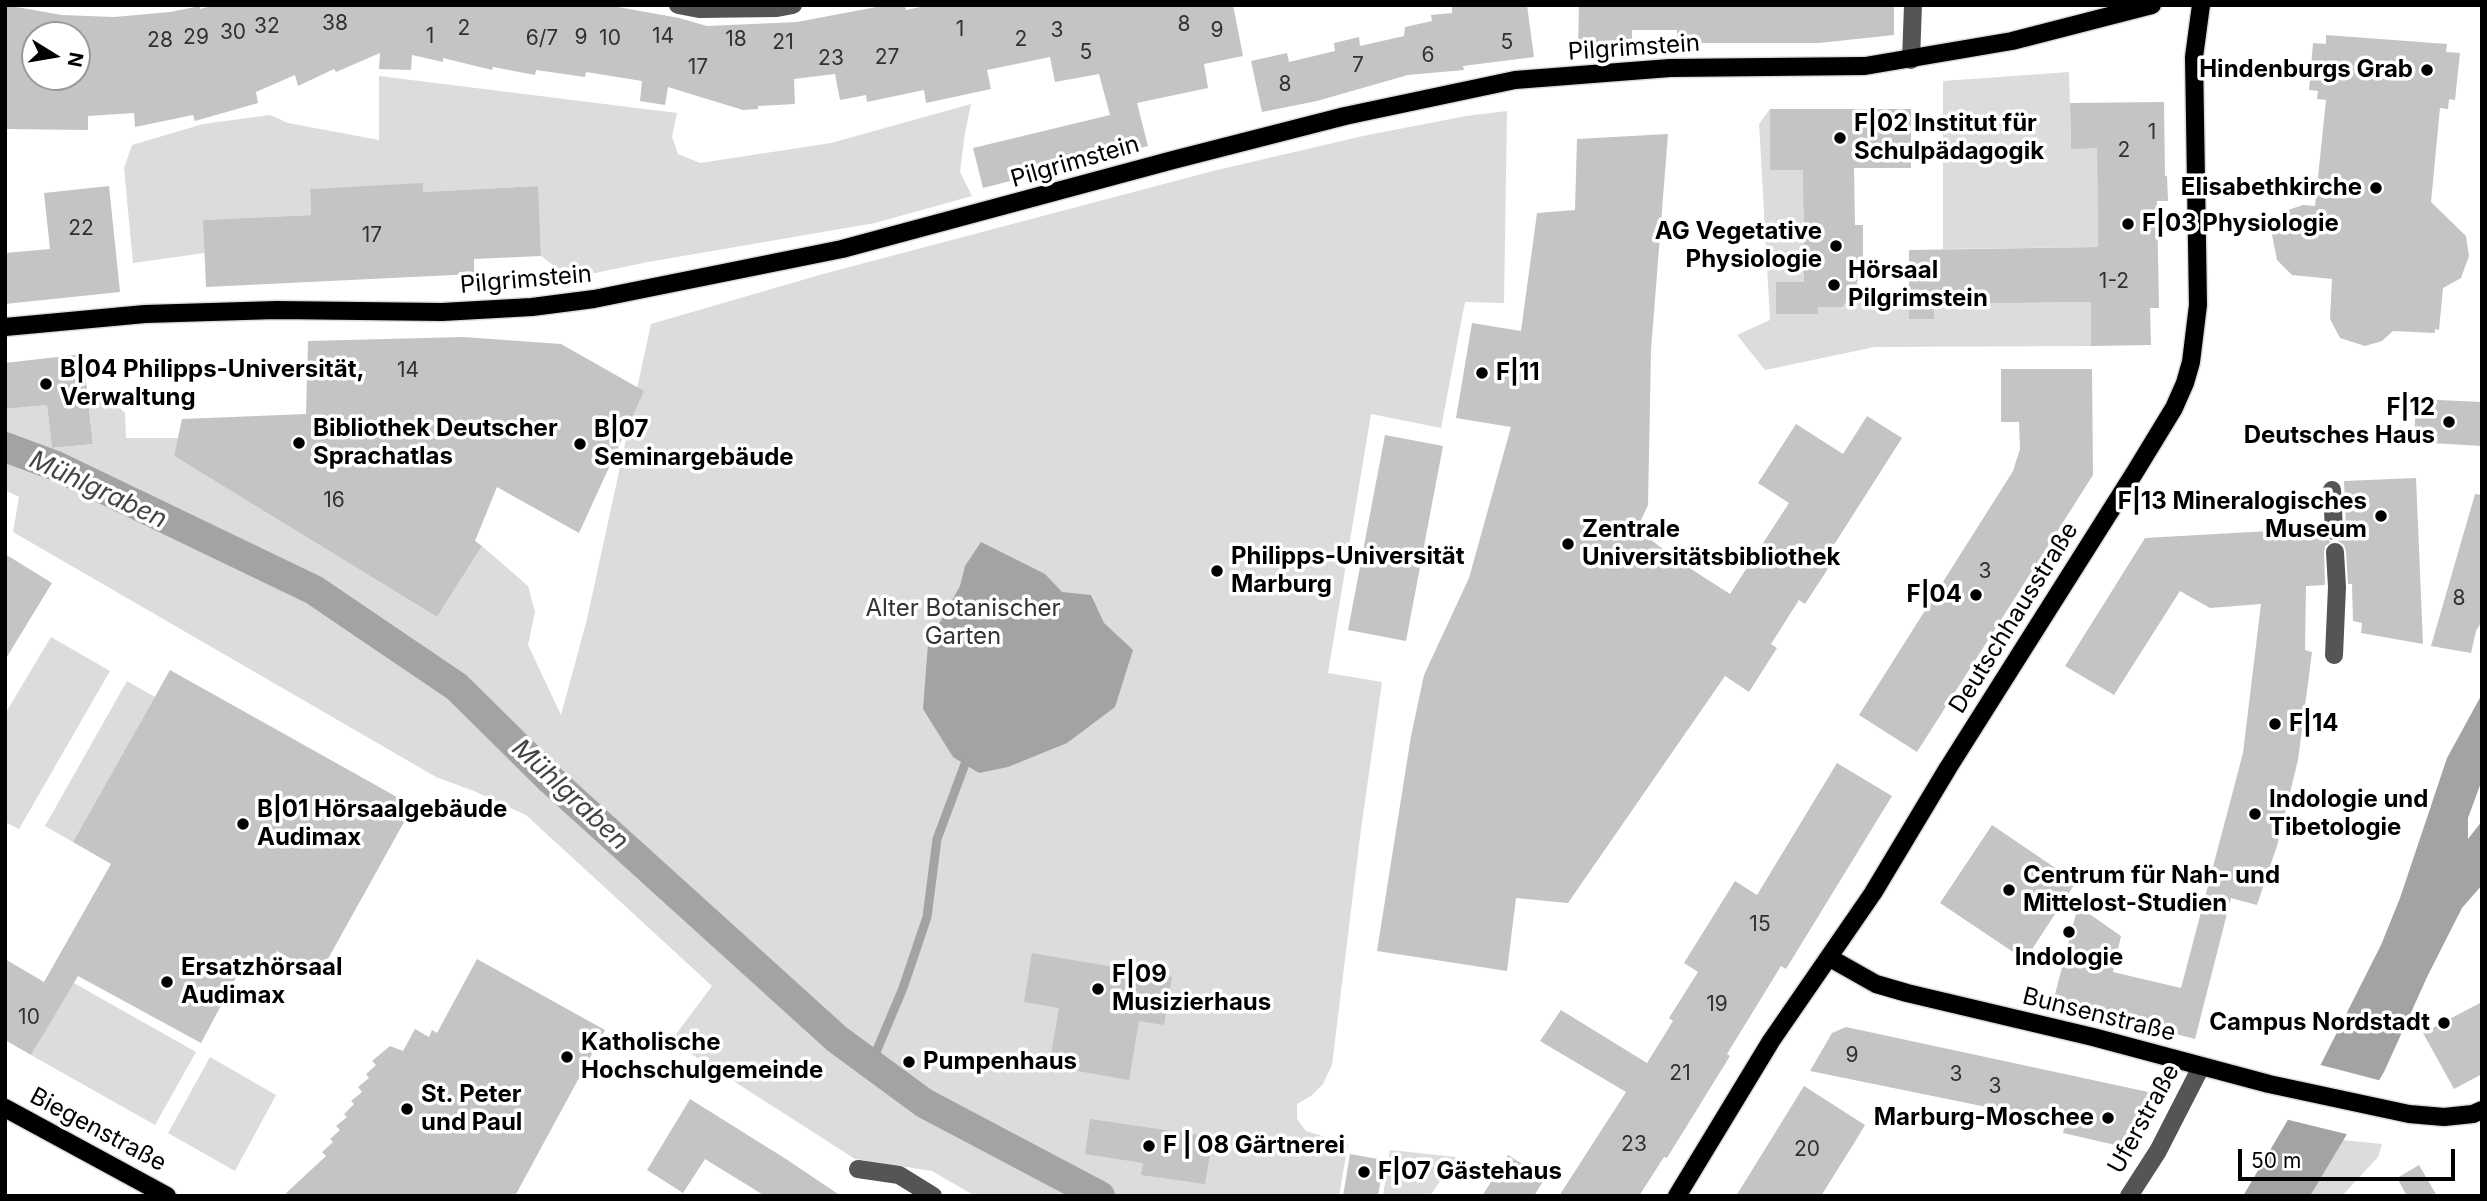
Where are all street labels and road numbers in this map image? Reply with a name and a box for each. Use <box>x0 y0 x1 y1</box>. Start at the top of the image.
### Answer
street label: Pilgrimstein <box>1567 29 1701 67</box>
street label: Pilgrimstein <box>1007 130 1143 194</box>
street label: Pilgrimstein <box>459 260 593 300</box>
street label: Deutschhausstraße <box>1943 517 2085 719</box>
street label: Bunsenstraße <box>2019 982 2179 1048</box>
street label: Uferstraße <box>2102 1059 2186 1179</box>
street label: Biegenstraße <box>25 1082 171 1178</box>

